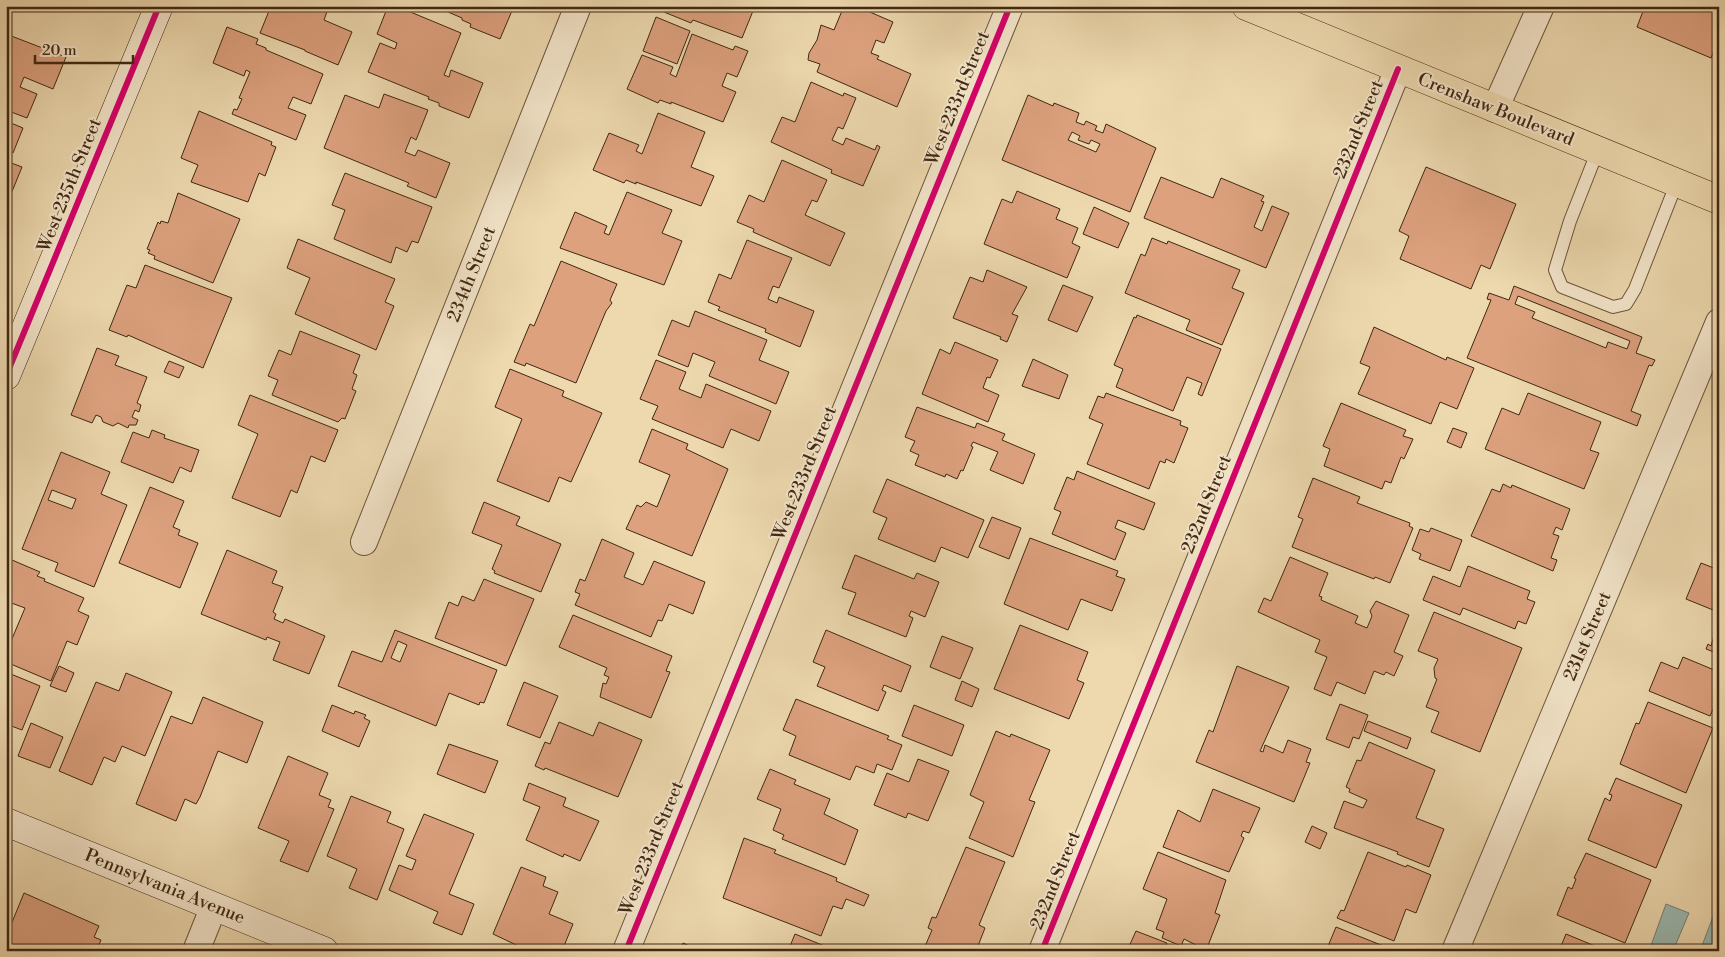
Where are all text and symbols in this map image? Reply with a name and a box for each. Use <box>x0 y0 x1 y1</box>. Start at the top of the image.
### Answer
street label: West 233rd Street <box>920 27 995 170</box>
scale bar <box>35 32 132 64</box>
text: 20 m <box>42 41 77 60</box>
street label: Crenshaw Boulevard <box>1414 68 1578 152</box>
street label: 232nd Street <box>1328 76 1389 182</box>
street label: West 235th Street <box>32 114 107 256</box>
street label: 234th Street <box>442 222 501 325</box>
street label: West 233rd Street <box>767 402 842 545</box>
street label: 232nd Street <box>1176 451 1237 557</box>
street label: 231st Street <box>1558 588 1617 684</box>
street label: West 233rd Street <box>614 777 689 920</box>
street label: 232nd Street <box>1025 827 1086 933</box>
street label: Pennsylvania Avenue <box>81 844 248 929</box>

